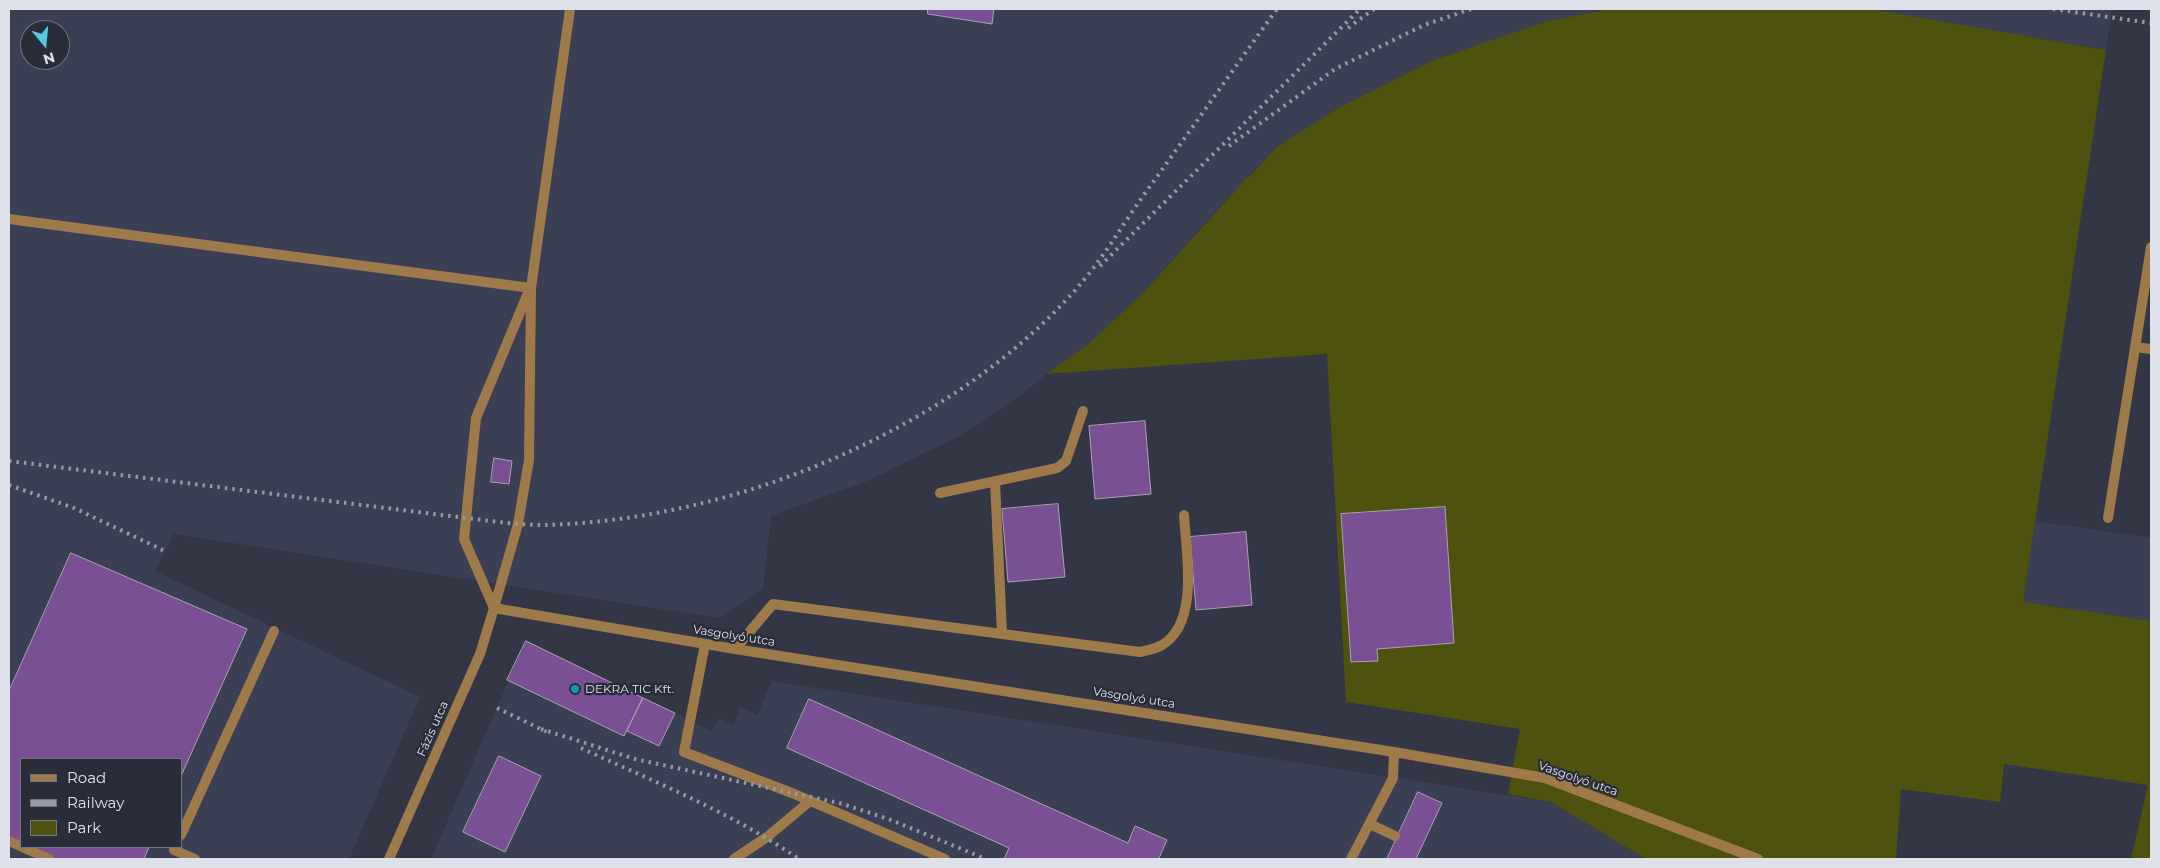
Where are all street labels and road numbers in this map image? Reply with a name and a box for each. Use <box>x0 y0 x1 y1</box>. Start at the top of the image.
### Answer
street label: Vasgolyó utca <box>692 622 776 650</box>
street label: Vasgolyó utca <box>1092 684 1176 712</box>
street label: Fázis utca <box>414 699 452 759</box>
street label: Vasgolyó utca <box>1536 759 1620 799</box>

